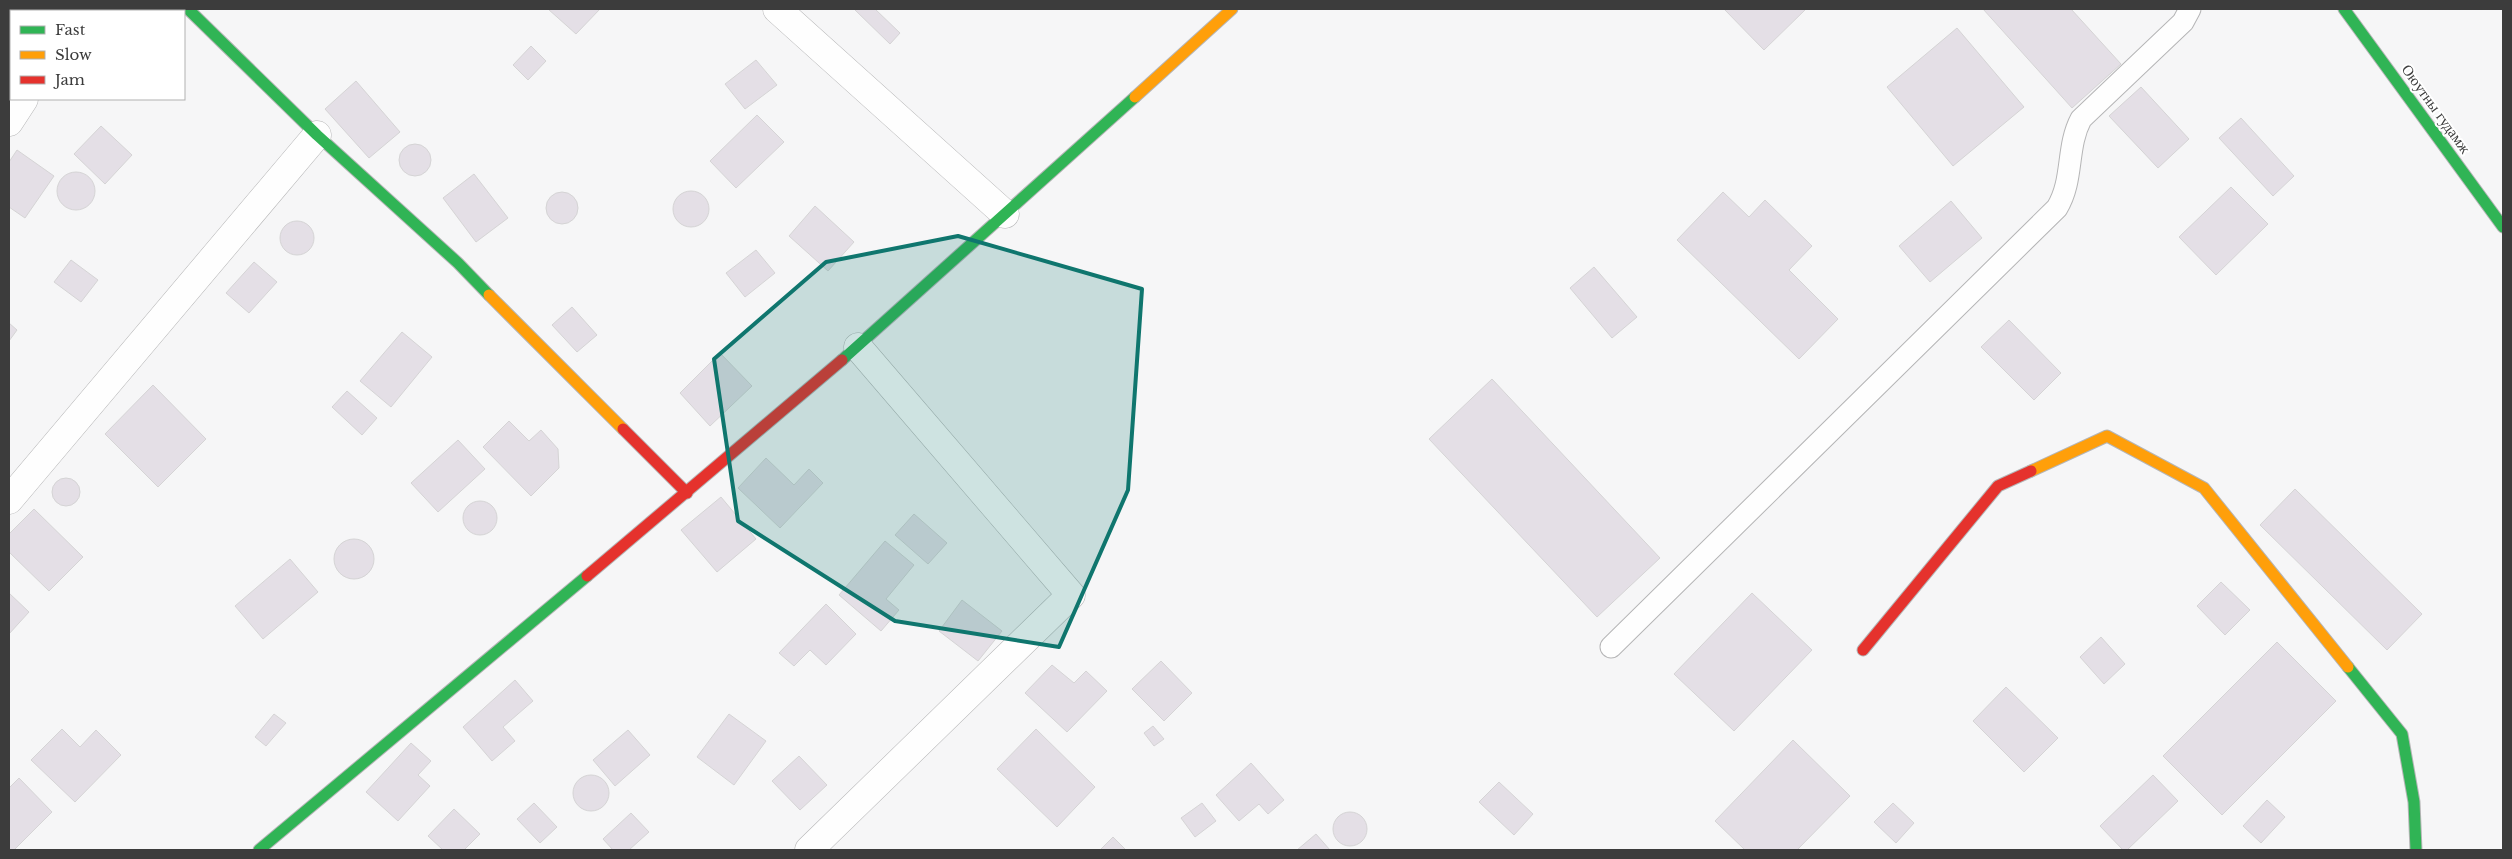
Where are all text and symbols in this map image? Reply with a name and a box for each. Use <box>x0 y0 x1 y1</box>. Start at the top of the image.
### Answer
legend <box>10 10 185 100</box>
text: Fast <box>55 20 86 39</box>
text: Slow <box>55 45 92 64</box>
street label: Оюутны гудамж <box>2398 61 2475 157</box>
text: Jam <box>53 70 85 89</box>

